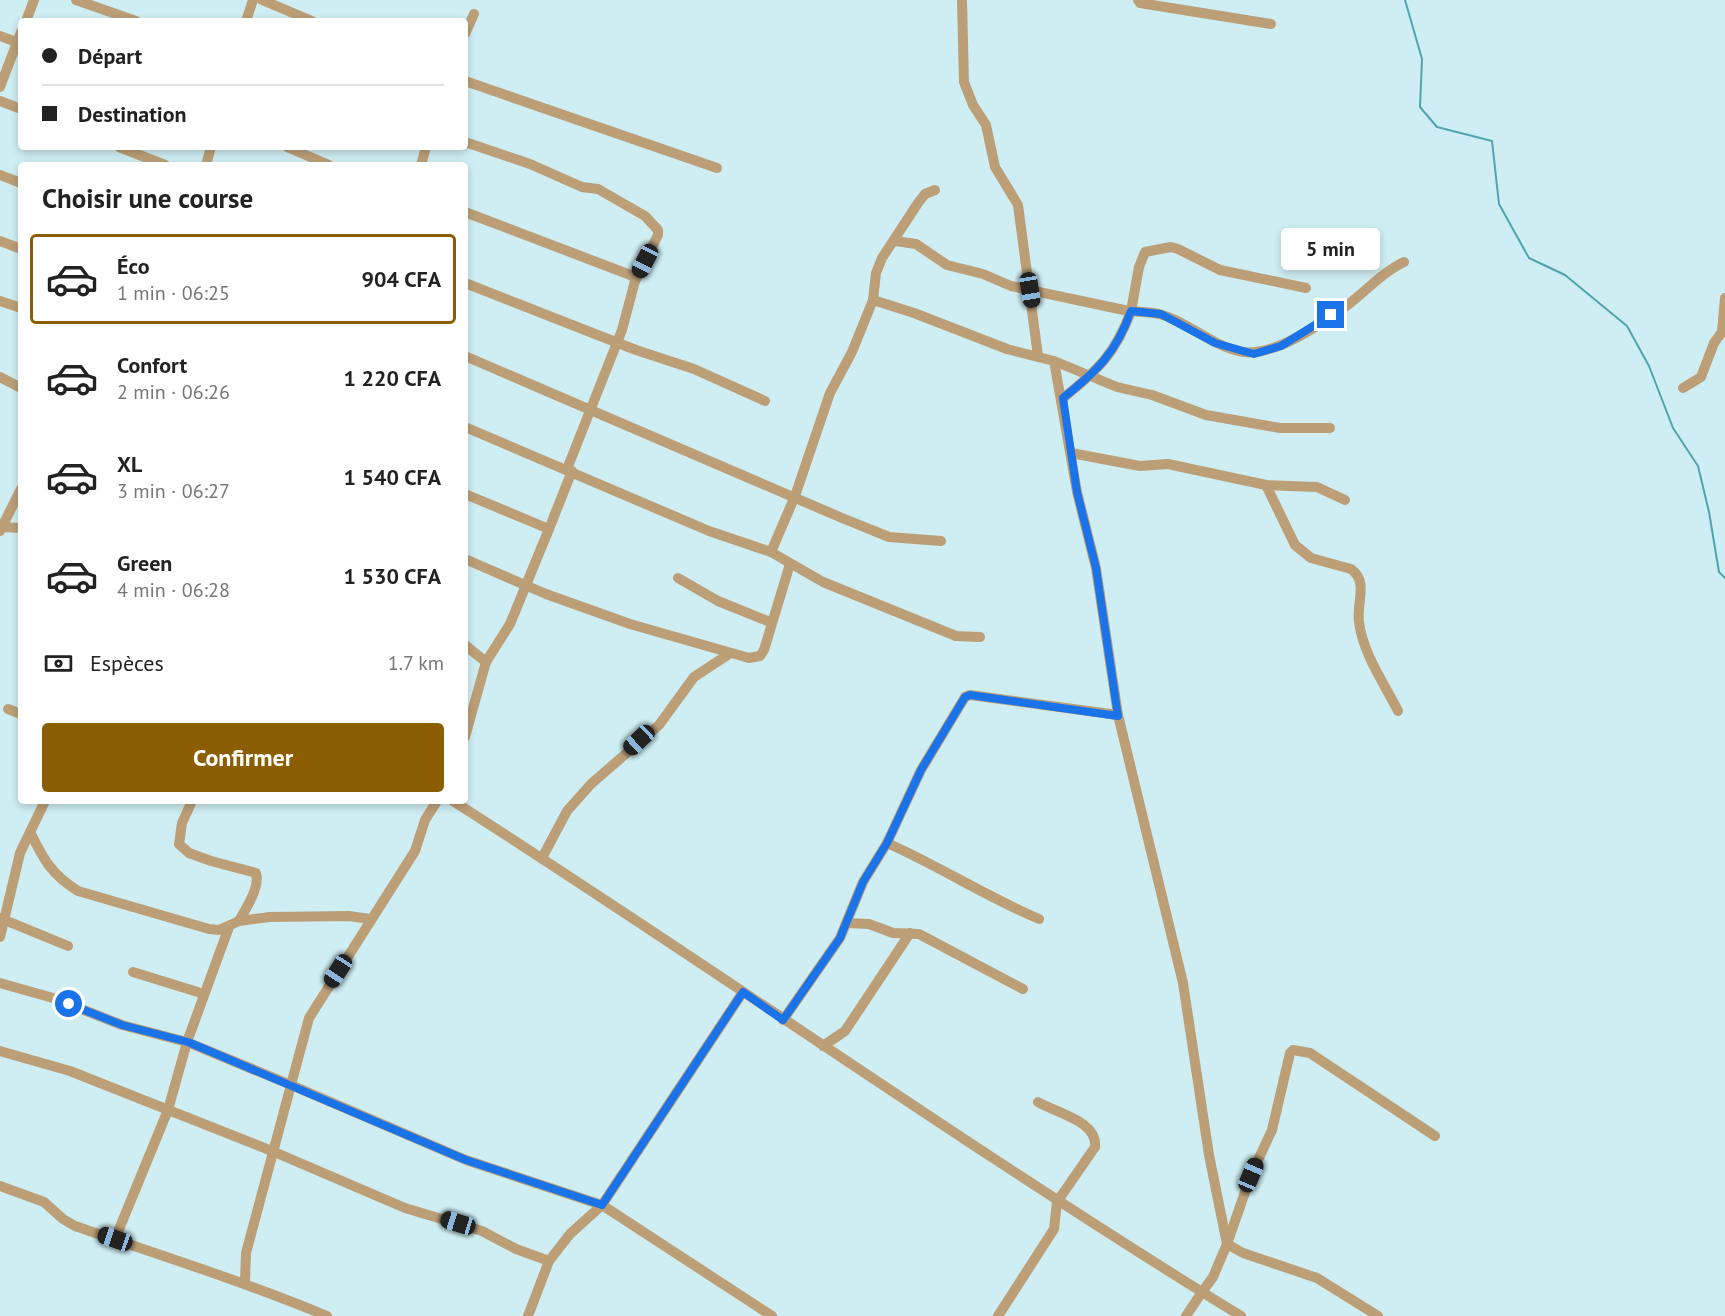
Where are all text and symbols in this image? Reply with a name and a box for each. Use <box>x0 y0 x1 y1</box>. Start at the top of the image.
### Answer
text: Départ <box>78 42 142 70</box>
text: Destination <box>78 100 187 128</box>
text: Choisir une course <box>42 181 253 215</box>
callout: 5 min <box>1282 228 1380 270</box>
text: 5 min <box>1306 236 1355 262</box>
car <box>629 241 661 281</box>
icon: car <box>45 252 99 306</box>
text: Éco <box>117 252 149 280</box>
text: 904 CFA <box>362 265 441 293</box>
car <box>1018 271 1042 309</box>
text: 1 min · 06:25 <box>117 280 230 306</box>
route end <box>1317 301 1344 328</box>
icon: car <box>45 351 99 405</box>
text: Confort <box>117 351 187 379</box>
text: 1 220 CFA <box>343 364 441 392</box>
text: 2 min · 06:26 <box>117 379 230 405</box>
icon: car <box>45 450 99 504</box>
text: XL <box>117 450 142 478</box>
text: 1 540 CFA <box>343 463 441 491</box>
text: 3 min · 06:27 <box>117 478 230 504</box>
icon: car <box>45 549 99 603</box>
text: Green <box>117 549 172 577</box>
text: 1 530 CFA <box>343 562 441 590</box>
text: 4 min · 06:28 <box>117 577 230 603</box>
icon: cash <box>42 647 75 680</box>
text: Espèces <box>90 649 164 677</box>
text: 1.7 km <box>388 650 444 676</box>
car <box>620 721 658 759</box>
button: Confirmer <box>42 723 444 792</box>
car <box>321 951 355 991</box>
route start <box>55 990 82 1017</box>
car <box>1236 1155 1266 1195</box>
car <box>438 1209 478 1237</box>
car <box>95 1225 135 1253</box>

